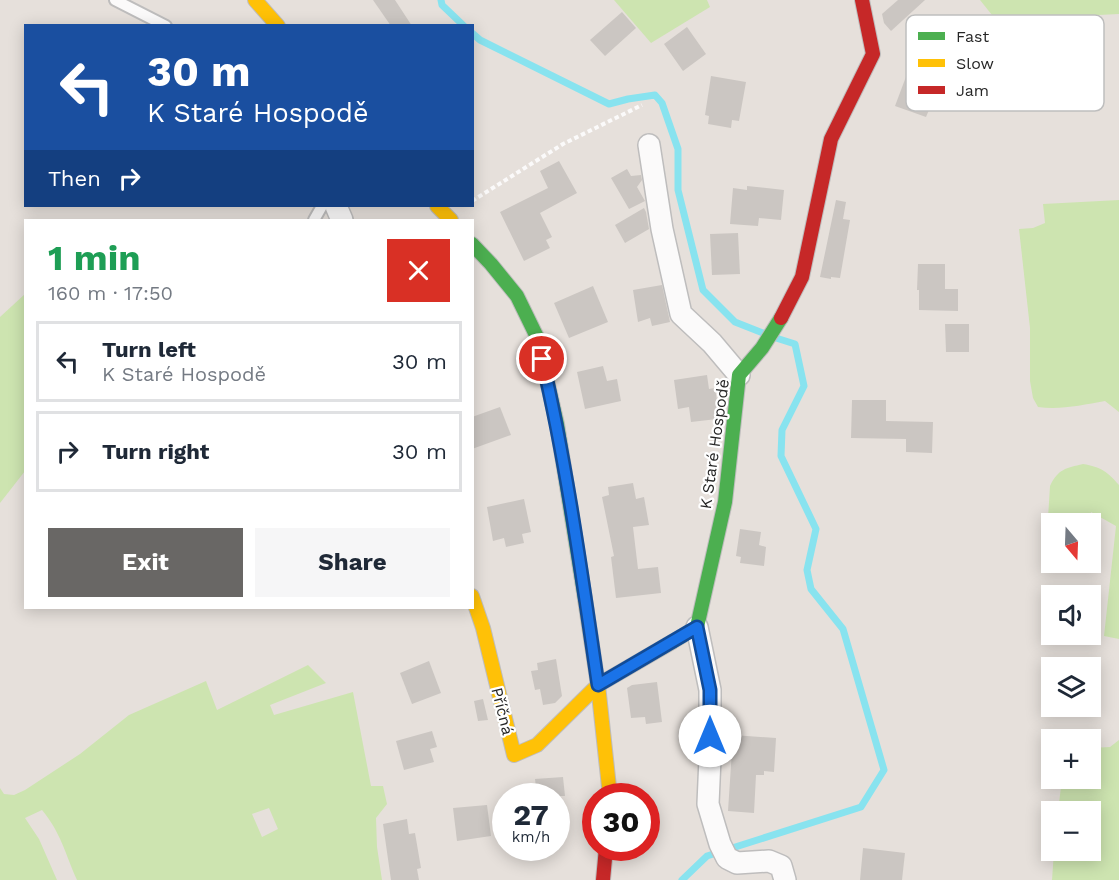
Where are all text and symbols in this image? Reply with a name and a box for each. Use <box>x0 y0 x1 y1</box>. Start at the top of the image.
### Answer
legend <box>906 15 1104 111</box>
text: Fast <box>956 27 989 46</box>
text: 30 m <box>147 47 251 96</box>
icon: left <box>48 48 126 126</box>
text: Slow <box>956 54 994 73</box>
text: Jam <box>956 81 989 100</box>
text: K Staré Hospodě <box>147 97 369 129</box>
icon: right <box>113 162 146 195</box>
text: Then <box>48 166 101 191</box>
text: 1 min <box>48 237 140 279</box>
button: close <box>387 239 450 302</box>
text: 160 m · 17:50 <box>48 281 173 305</box>
pin <box>516 333 567 384</box>
text: Turn left <box>102 337 196 362</box>
icon: arrive <box>525 342 558 375</box>
icon: left <box>51 345 84 378</box>
text: 30 m <box>392 349 447 374</box>
text: K Staré Hospodě <box>102 362 266 386</box>
street label: K Staré Hospodě <box>696 378 733 510</box>
icon: right <box>51 435 84 468</box>
text: Turn right <box>102 439 209 464</box>
text: 30 m <box>392 439 447 464</box>
north arrow <box>1041 513 1101 573</box>
map controls <box>1041 513 1101 861</box>
button: Exit <box>48 528 243 597</box>
button: Share <box>255 528 450 597</box>
button: sound <box>1041 585 1101 645</box>
button: layers <box>1041 657 1101 717</box>
street label: Příčná <box>487 685 518 737</box>
position arrow <box>678 704 742 768</box>
button: + <box>1041 729 1101 789</box>
speed limit sign: 30 <box>582 783 660 861</box>
text: 27 <box>513 797 549 832</box>
button: − <box>1041 801 1101 861</box>
text: km/h <box>512 828 550 846</box>

